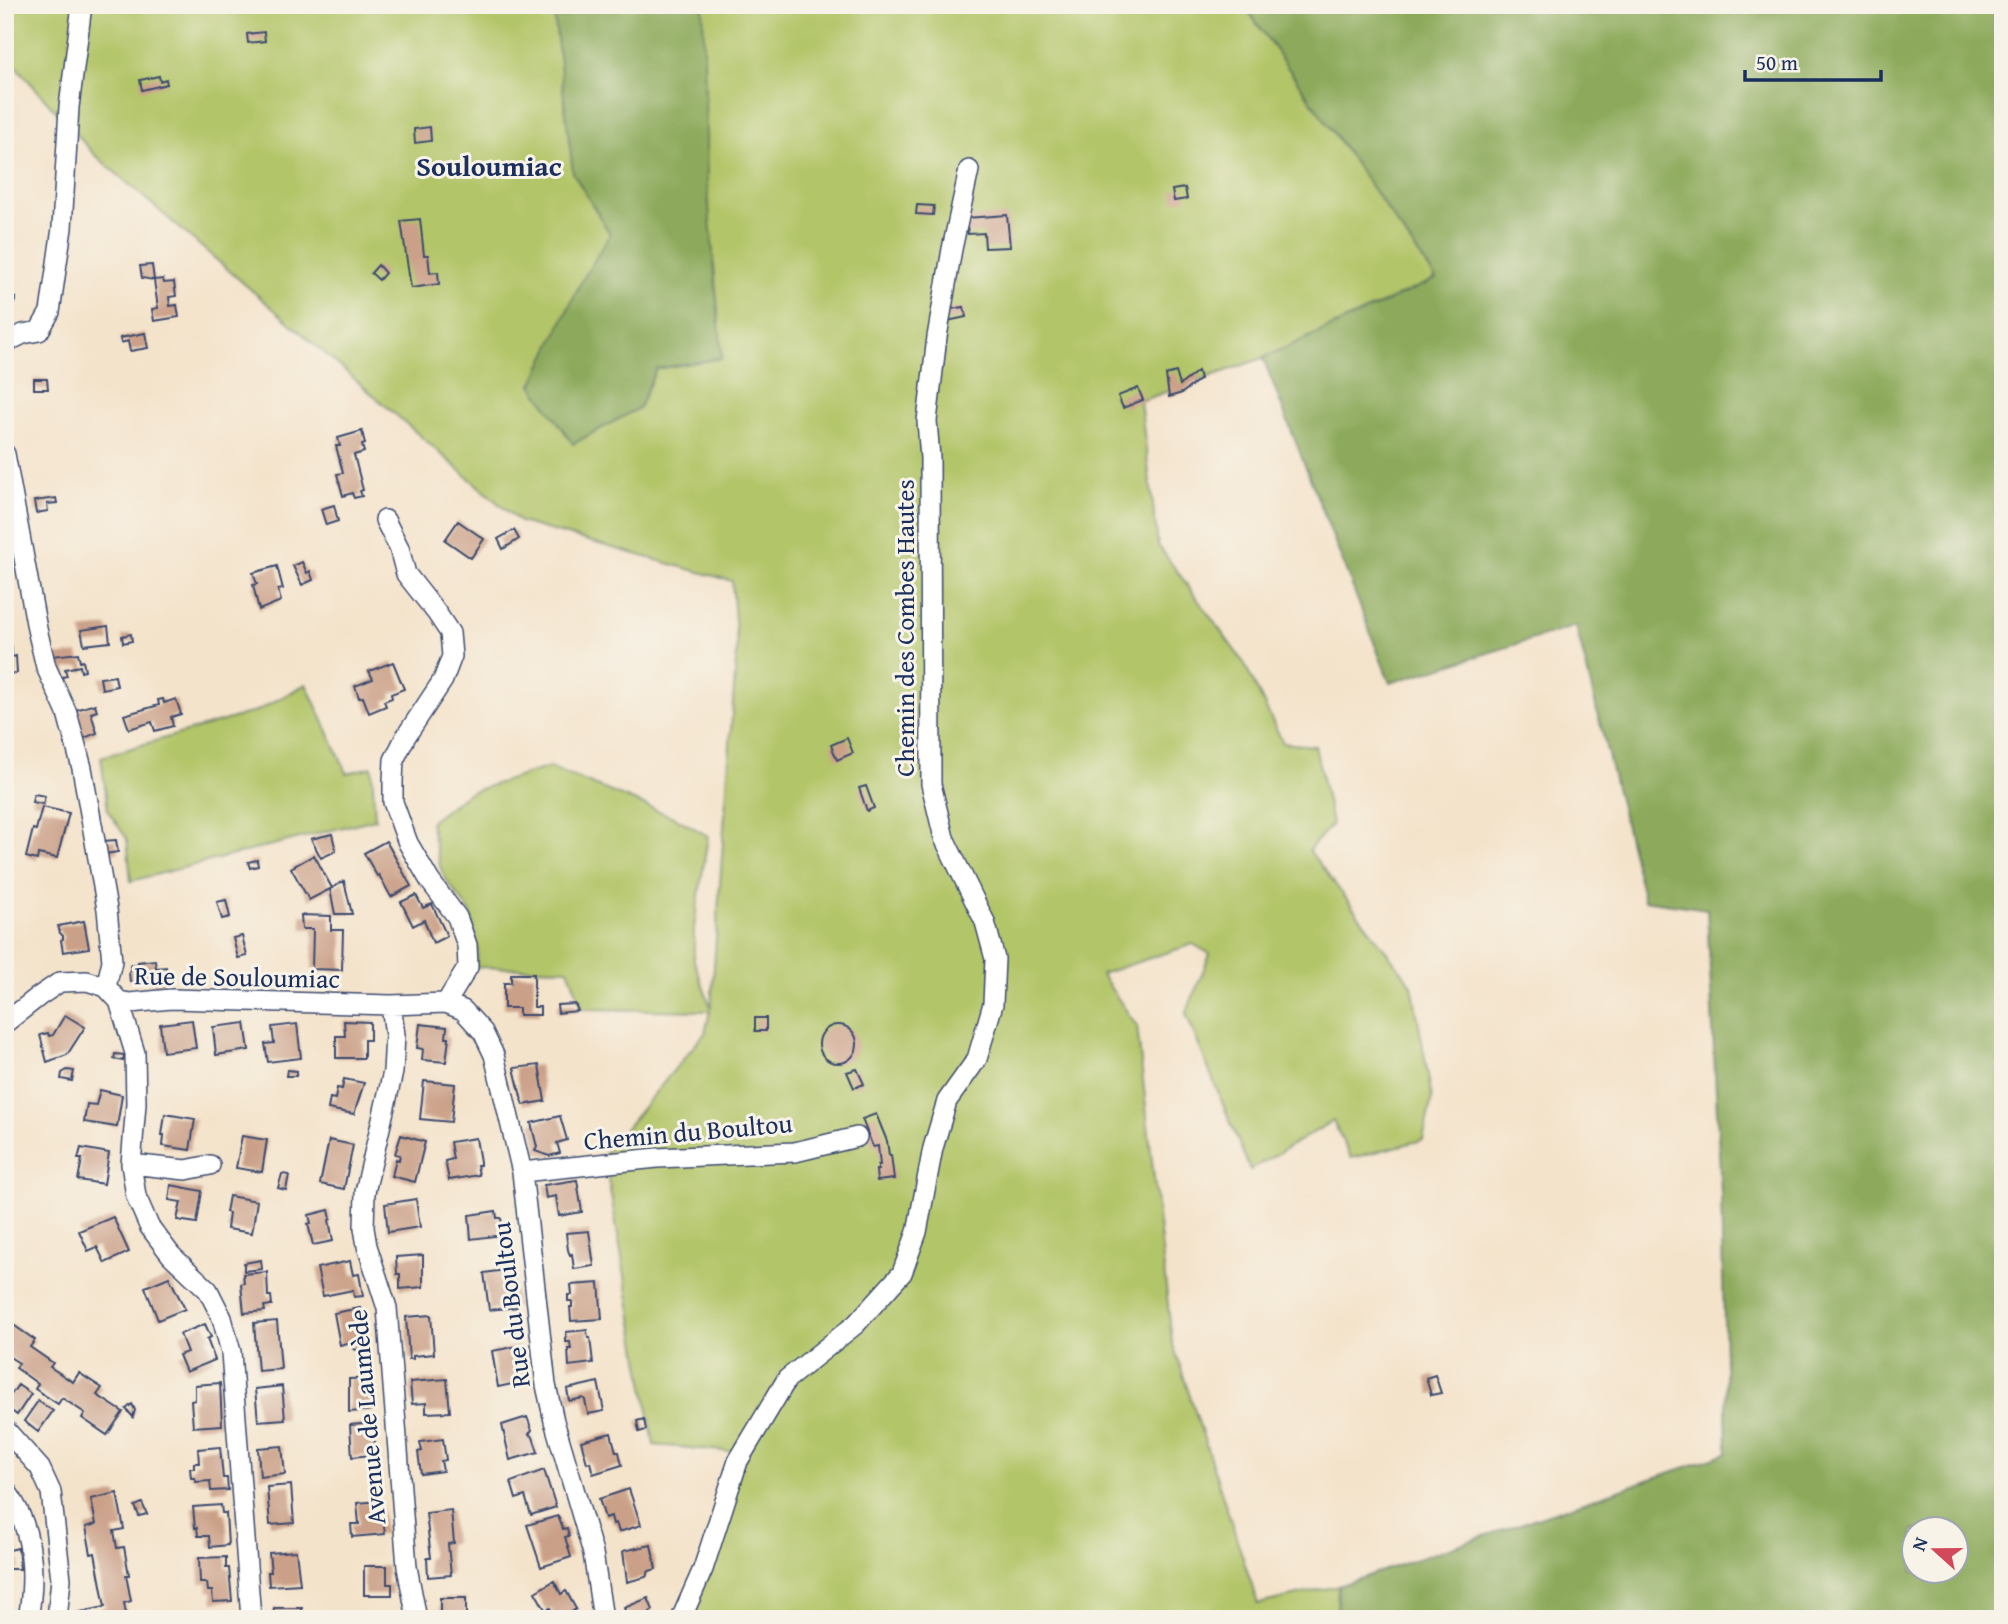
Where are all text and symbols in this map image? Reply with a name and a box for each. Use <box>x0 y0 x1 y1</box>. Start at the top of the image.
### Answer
scale bar <box>1745 38 1882 82</box>
text: 50 m <box>1756 47 1798 78</box>
district label: Souloumiac <box>416 145 562 186</box>
street label: Chemin des Combes Hautes <box>885 479 924 777</box>
street label: Rue de Souloumiac <box>134 955 340 998</box>
street label: Chemin du Boultou <box>582 1103 794 1160</box>
street label: Rue du Boultou <box>481 1220 540 1390</box>
street label: Avenue de Laumède <box>338 1308 395 1526</box>
north arrow <box>1899 1516 1969 1586</box>
text: N <box>1904 1533 1935 1555</box>

